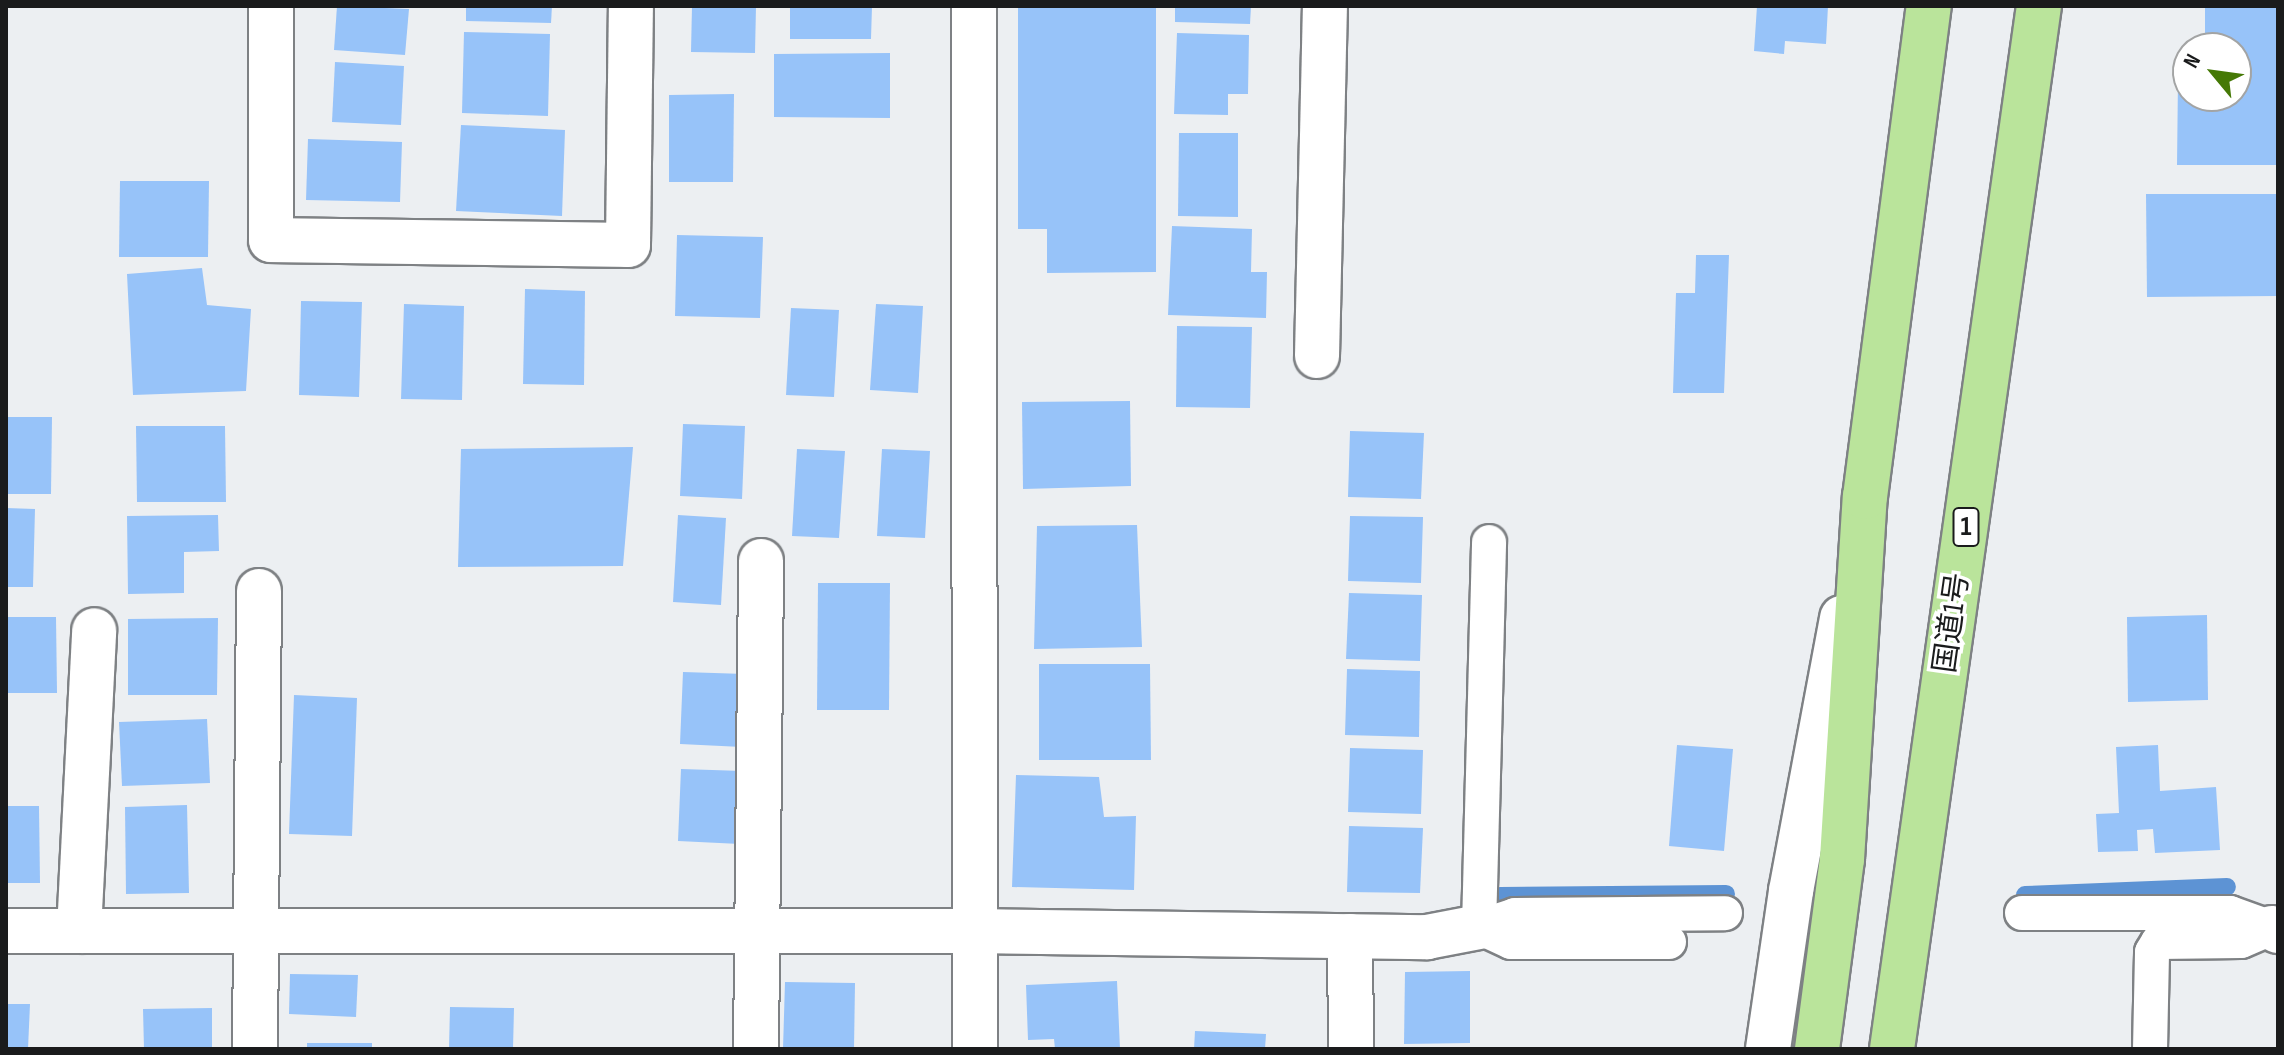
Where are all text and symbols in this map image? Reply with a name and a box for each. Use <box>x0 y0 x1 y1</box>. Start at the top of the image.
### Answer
north arrow <box>2172 32 2252 112</box>
text: N <box>2178 49 2207 73</box>
road number: 1 <box>1952 503 1980 551</box>
street label: 国道1号 <box>1927 571 1977 675</box>

